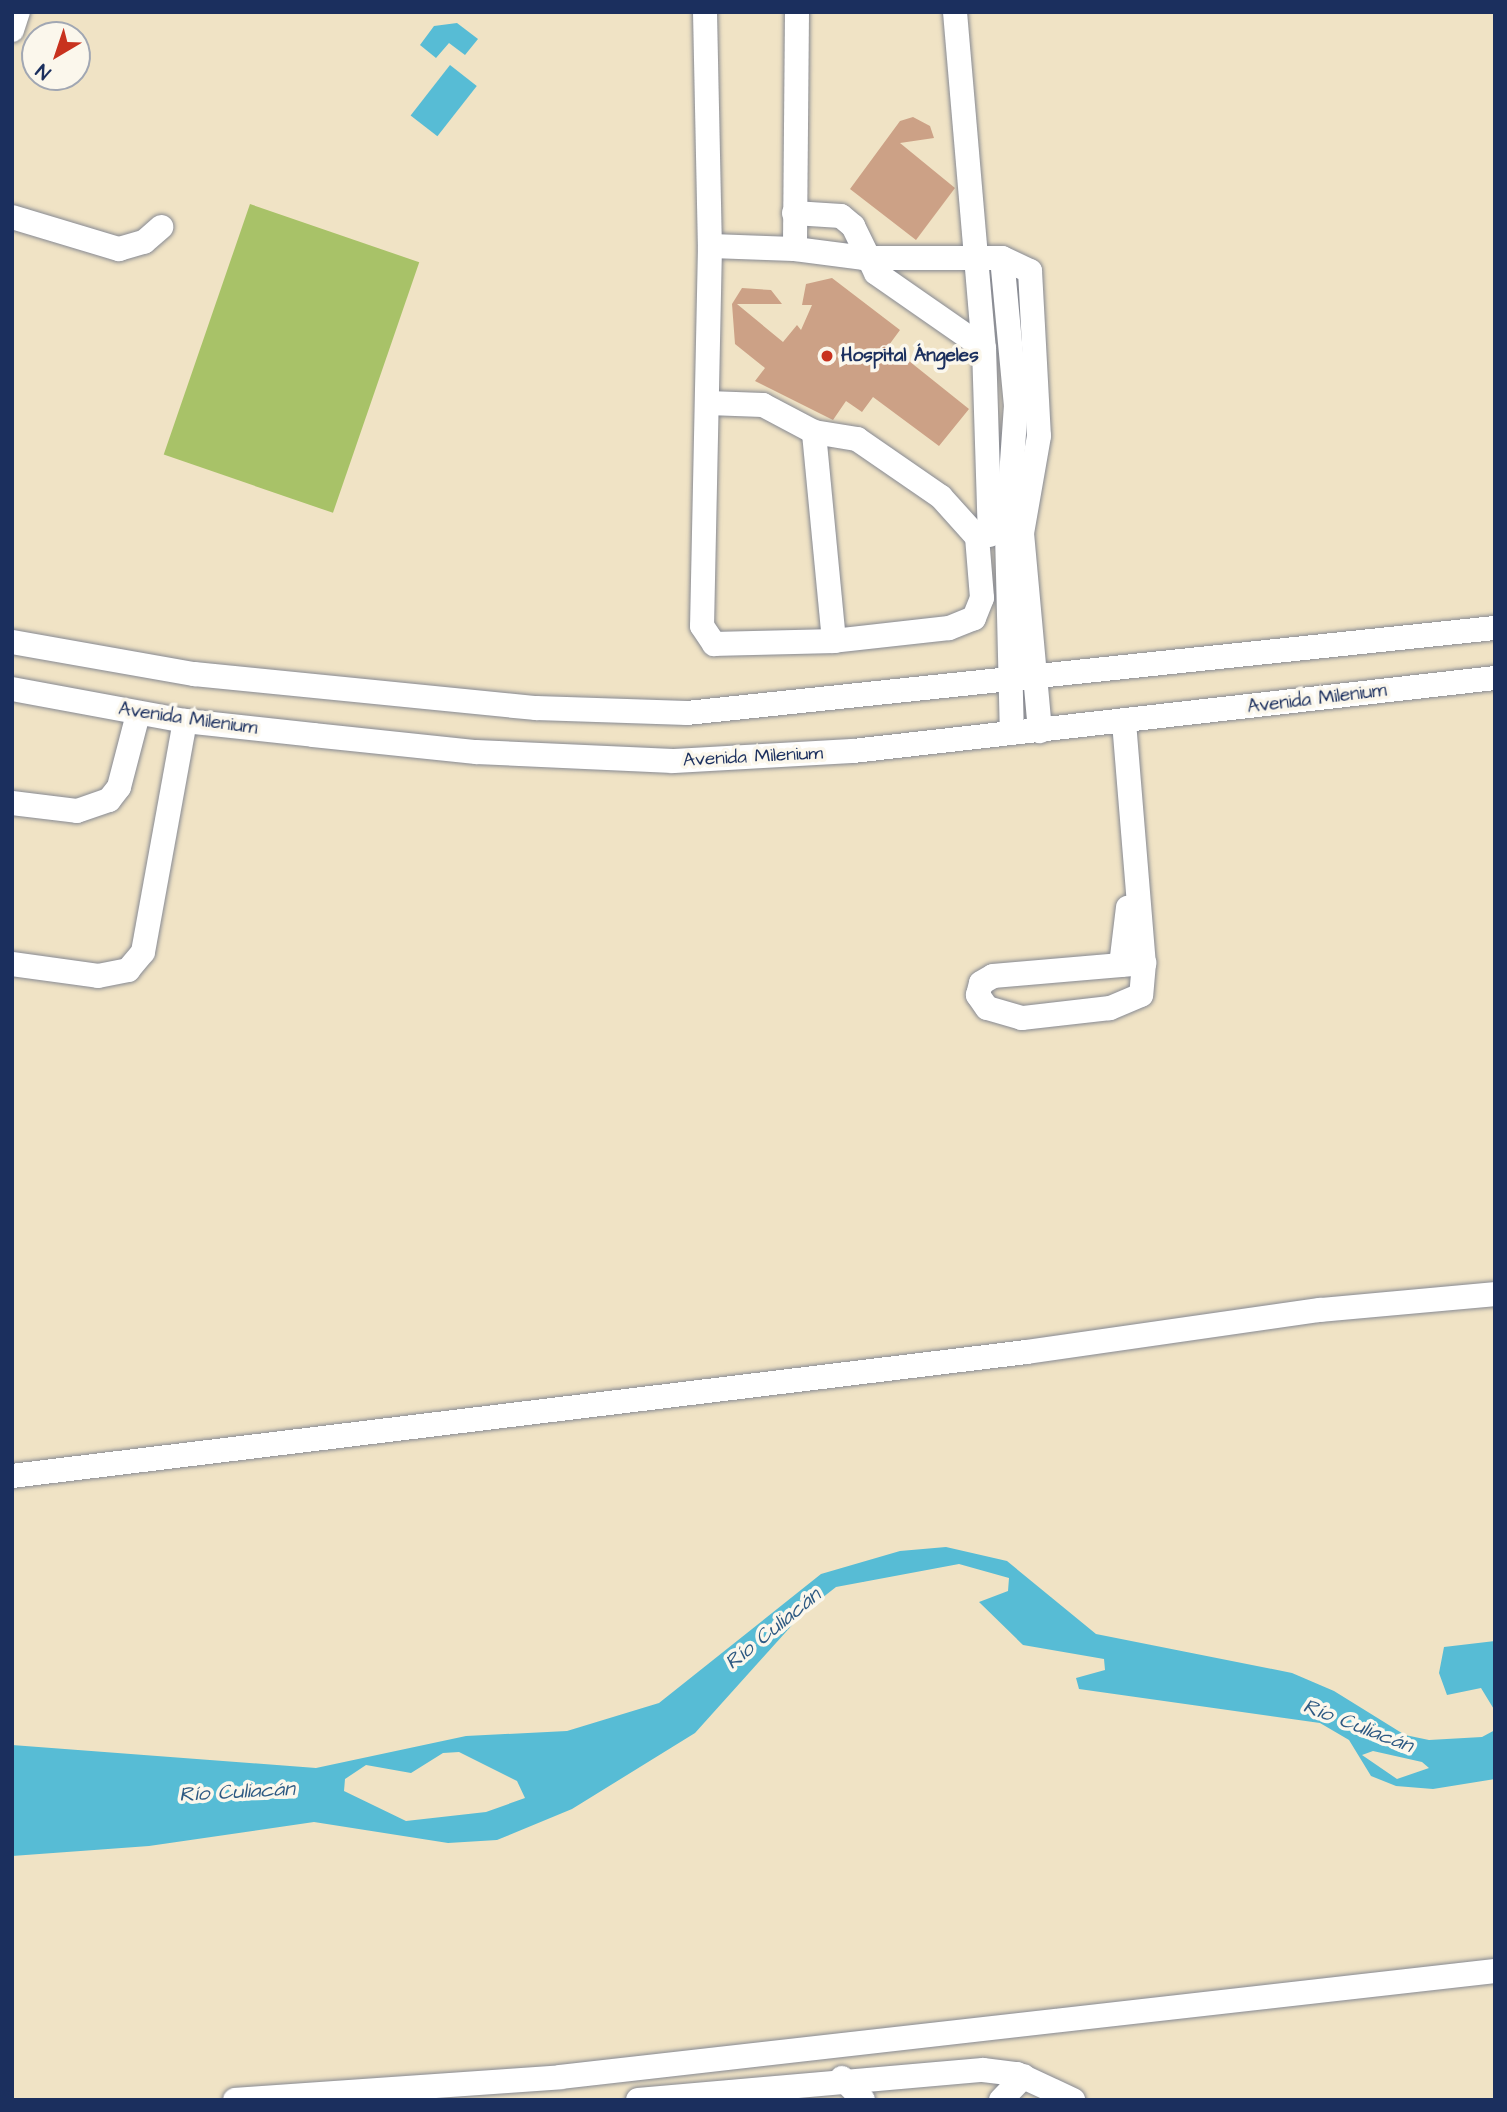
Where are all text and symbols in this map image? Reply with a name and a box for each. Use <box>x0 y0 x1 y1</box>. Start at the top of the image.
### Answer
north arrow <box>21 21 91 91</box>
text: N <box>31 57 57 85</box>
place label: Hospital Ángeles <box>841 345 979 367</box>
marker: Hospital Ángeles <box>819 348 835 364</box>
street label: Avenida Milenium <box>1246 679 1388 719</box>
street label: Avenida Milenium <box>117 698 259 740</box>
street label: Avenida Milenium <box>682 742 824 772</box>
water label: Río Culiacán <box>720 1583 826 1675</box>
water label: Río Culiacán <box>1300 1694 1416 1758</box>
water label: Río Culiacán <box>179 1776 295 1808</box>

